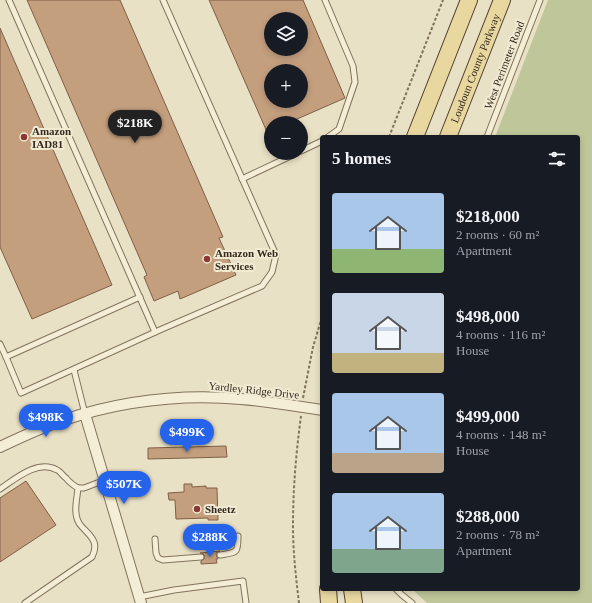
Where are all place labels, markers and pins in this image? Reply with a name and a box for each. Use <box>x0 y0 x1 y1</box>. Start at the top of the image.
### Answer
pin: $218K <box>107 110 163 144</box>
place label: Amazon IAD81 <box>32 125 71 150</box>
marker: Amazon IAD81 <box>19 132 29 142</box>
place label: Amazon Web Services <box>215 247 278 272</box>
marker: Amazon Web Services <box>202 254 212 264</box>
pin: $498K <box>18 404 74 438</box>
pin: $499K <box>159 419 215 453</box>
pin: $507K <box>96 471 152 505</box>
place label: Sheetz <box>205 503 236 515</box>
marker: Sheetz <box>192 504 202 514</box>
pin: $288K <box>182 524 238 558</box>

